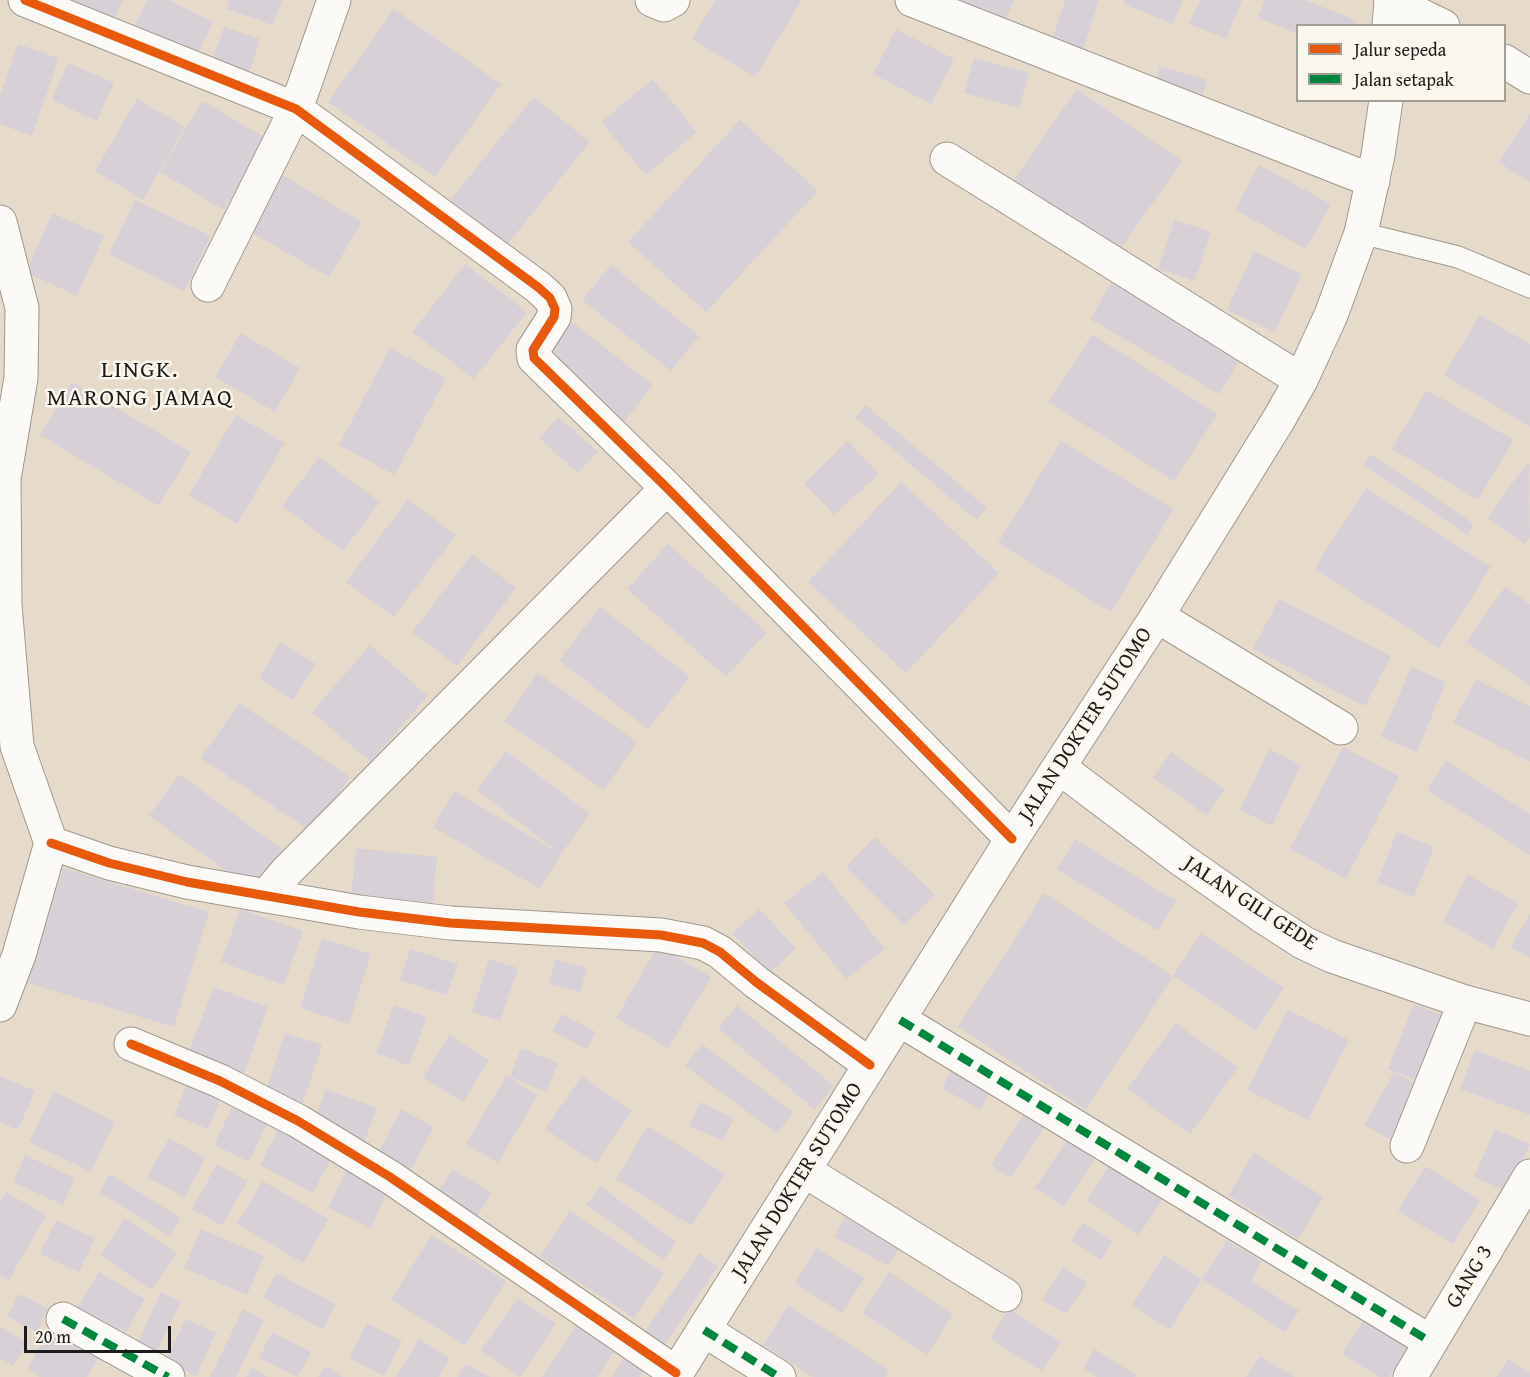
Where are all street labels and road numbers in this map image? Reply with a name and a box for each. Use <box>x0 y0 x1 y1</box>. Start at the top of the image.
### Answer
street label: JALAN DOKTER SUTOMO <box>1013 623 1159 827</box>
street label: JALAN GILI GEDE <box>1178 851 1322 957</box>
street label: JALAN DOKTER SUTOMO <box>727 1078 869 1284</box>
street label: GANG 3 <box>1441 1241 1499 1313</box>

